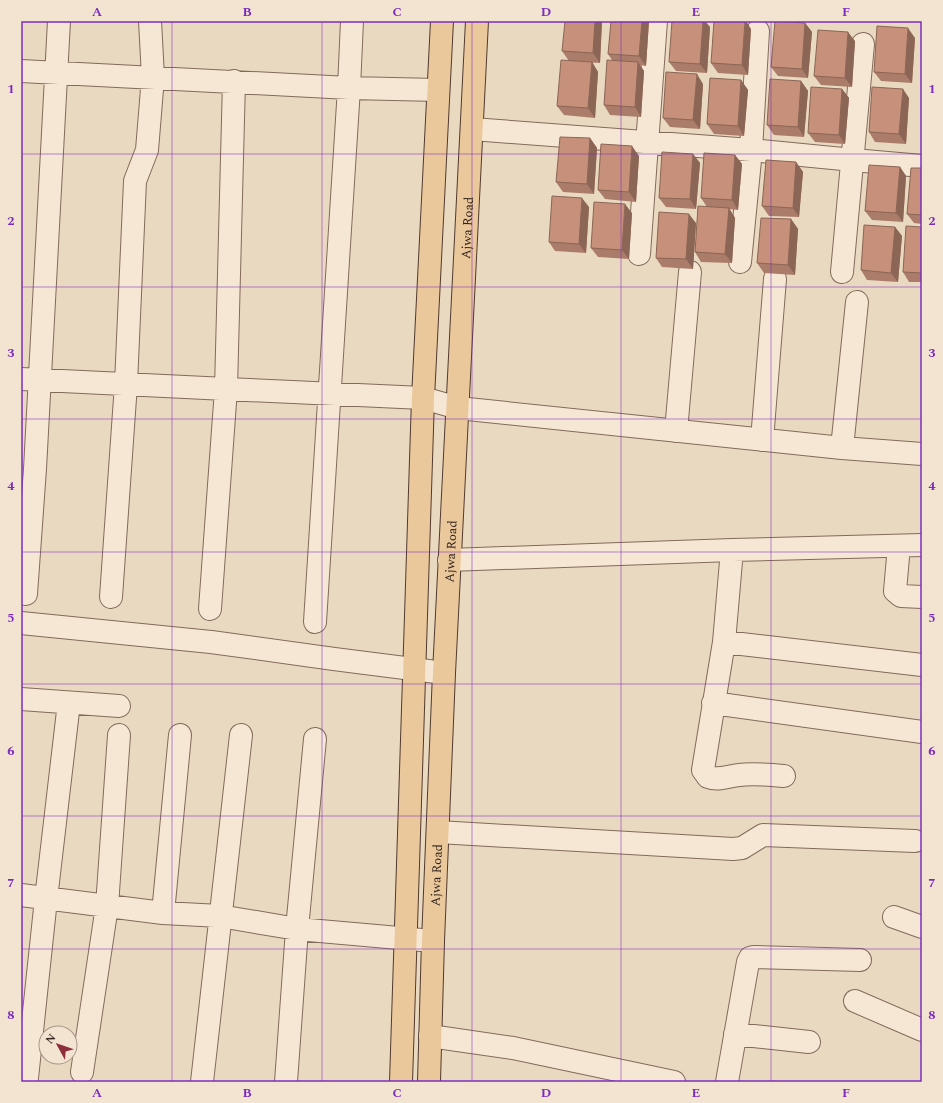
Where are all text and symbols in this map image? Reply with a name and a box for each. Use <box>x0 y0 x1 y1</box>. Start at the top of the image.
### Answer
text: A <box>92 2 102 22</box>
text: B <box>242 2 252 22</box>
text: C <box>392 2 402 22</box>
text: D <box>541 2 551 22</box>
text: E <box>692 2 701 22</box>
text: F <box>842 2 850 22</box>
text: 1 <box>7 79 15 99</box>
text: 1 <box>928 79 936 99</box>
street label: Ajwa Road <box>456 196 479 260</box>
text: 2 <box>7 211 15 231</box>
text: 2 <box>928 211 936 231</box>
text: 3 <box>7 343 15 363</box>
text: 3 <box>928 343 936 363</box>
text: 4 <box>7 476 15 496</box>
text: 4 <box>928 476 936 496</box>
street label: Ajwa Road <box>440 520 463 583</box>
text: 5 <box>7 608 15 628</box>
text: 5 <box>928 608 936 628</box>
text: 6 <box>7 741 15 761</box>
text: 6 <box>928 741 936 761</box>
street label: Ajwa Road <box>425 844 448 907</box>
text: 7 <box>7 873 15 893</box>
text: 7 <box>928 873 936 893</box>
text: 8 <box>7 1005 15 1025</box>
text: 8 <box>928 1005 936 1025</box>
north arrow <box>38 1025 78 1065</box>
text: N <box>41 1030 60 1048</box>
text: A <box>92 1083 102 1103</box>
text: B <box>242 1083 252 1103</box>
text: C <box>392 1083 402 1103</box>
text: D <box>541 1083 551 1103</box>
text: E <box>692 1083 701 1103</box>
text: F <box>842 1083 850 1103</box>

